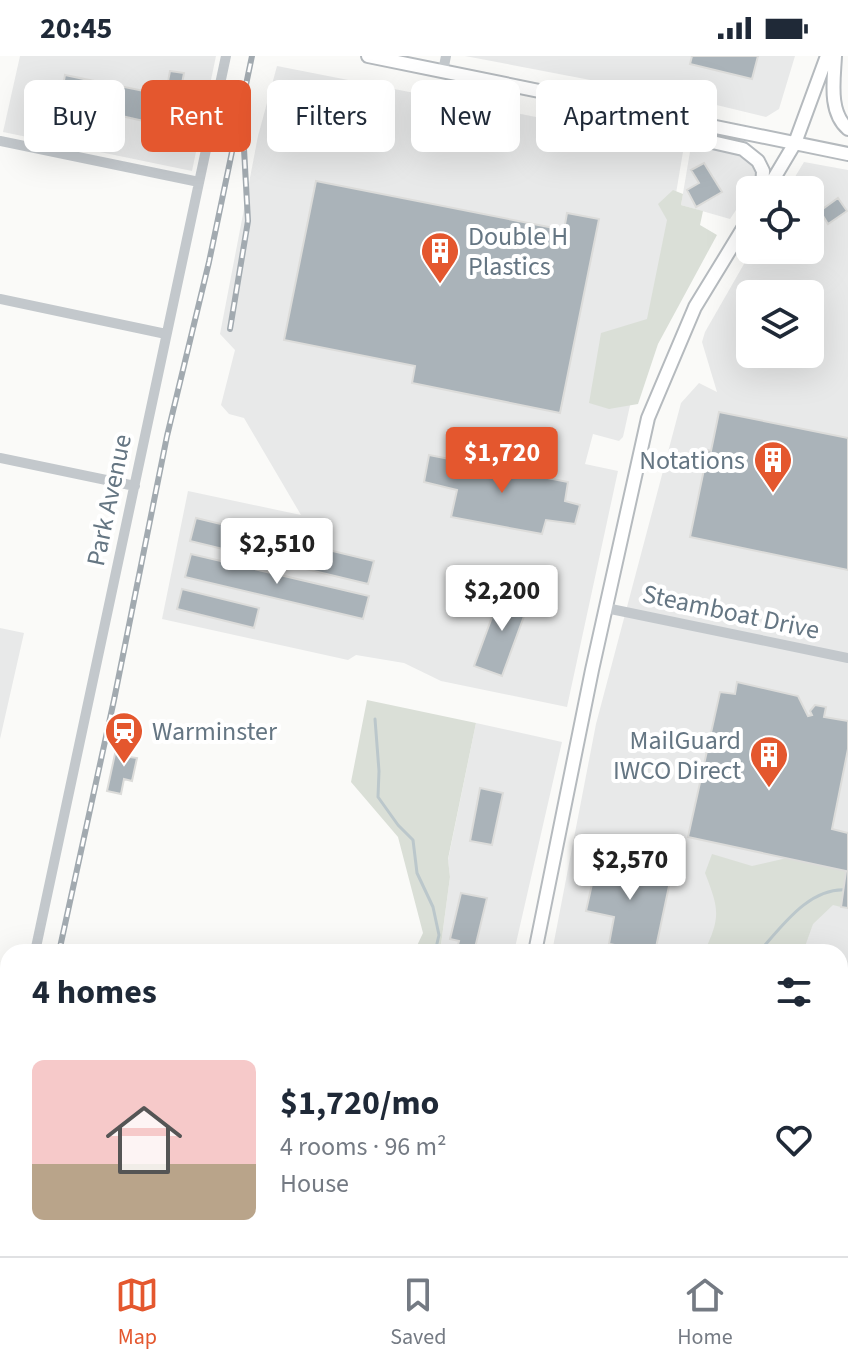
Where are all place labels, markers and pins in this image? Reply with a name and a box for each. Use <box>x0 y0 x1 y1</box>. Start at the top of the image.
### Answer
place label: Double H Plastics <box>468 218 568 285</box>
building icon: Double H Plastics <box>419 230 461 285</box>
pin: $1,720 <box>437 427 567 495</box>
building icon: Notations <box>752 439 794 494</box>
place label: Notations <box>639 442 745 479</box>
pin: $2,510 <box>212 518 342 586</box>
pin: $2,200 <box>437 565 567 633</box>
station icon: Warminster <box>103 710 145 765</box>
place label: Warminster <box>152 713 278 750</box>
place label: MailGuard IWCO Direct <box>613 722 741 789</box>
building icon: MailGuard IWCO Direct <box>748 734 790 789</box>
pin: $2,570 <box>565 834 695 902</box>

